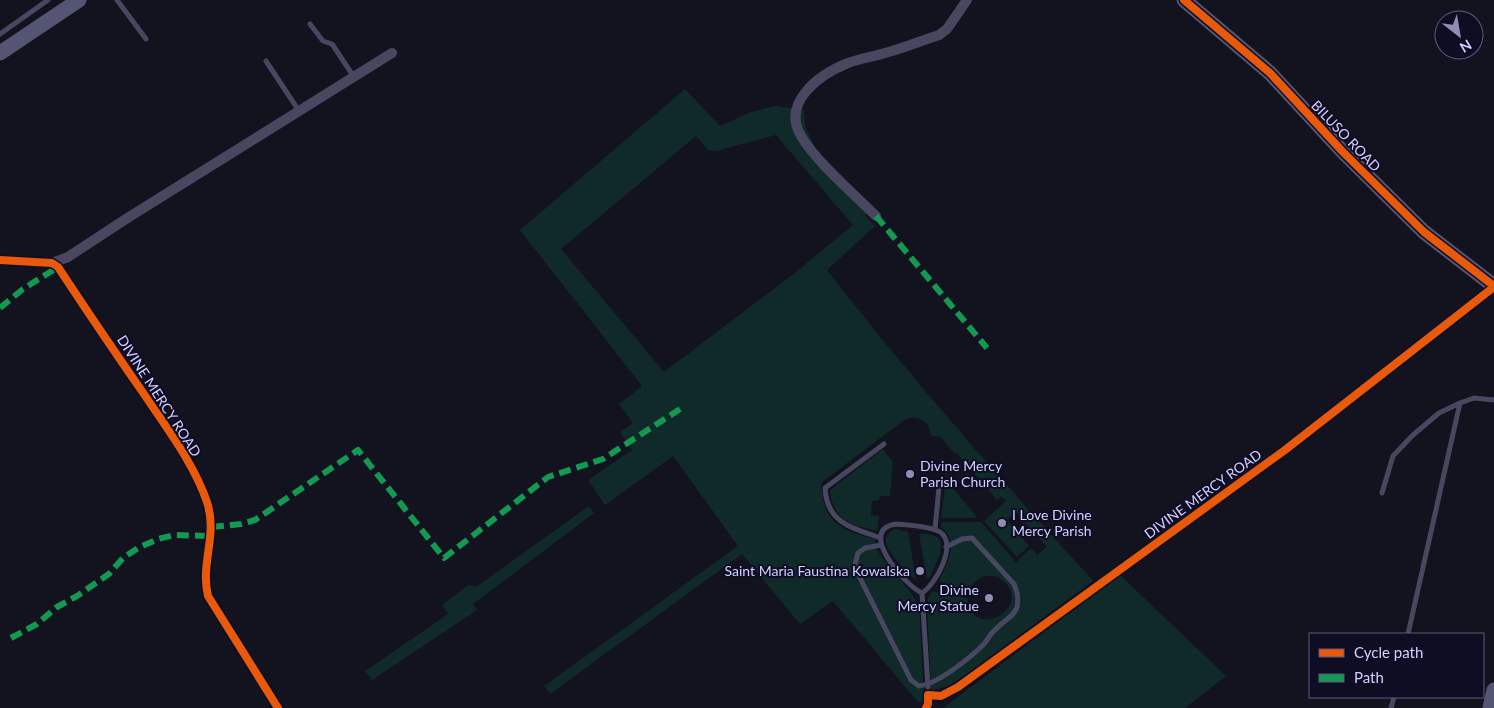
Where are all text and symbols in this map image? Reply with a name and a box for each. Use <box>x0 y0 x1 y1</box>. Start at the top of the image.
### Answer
north arrow <box>1434 10 1484 60</box>
text: N <box>1457 37 1475 57</box>
street label: BILUSO ROAD <box>1308 97 1385 175</box>
street label: DIVINE MERCY ROAD <box>114 332 205 459</box>
street label: DIVINE MERCY ROAD <box>1141 445 1265 542</box>
place label: Divine Mercy Parish Church <box>920 457 1005 490</box>
marker: Divine Mercy Parish Church <box>904 468 916 480</box>
place label: I Love Divine Mercy Parish <box>1012 506 1092 539</box>
marker: I Love Divine Mercy Parish <box>996 517 1008 529</box>
place label: Saint Maria Faustina Kowalska <box>725 562 910 579</box>
marker: Saint Maria Faustina Kowalska <box>914 565 926 577</box>
place label: Divine Mercy Statue <box>897 581 979 614</box>
marker: Divine Mercy Statue <box>983 592 995 604</box>
legend <box>1309 633 1484 698</box>
text: Cycle path <box>1354 643 1423 661</box>
text: Path <box>1354 668 1384 686</box>

